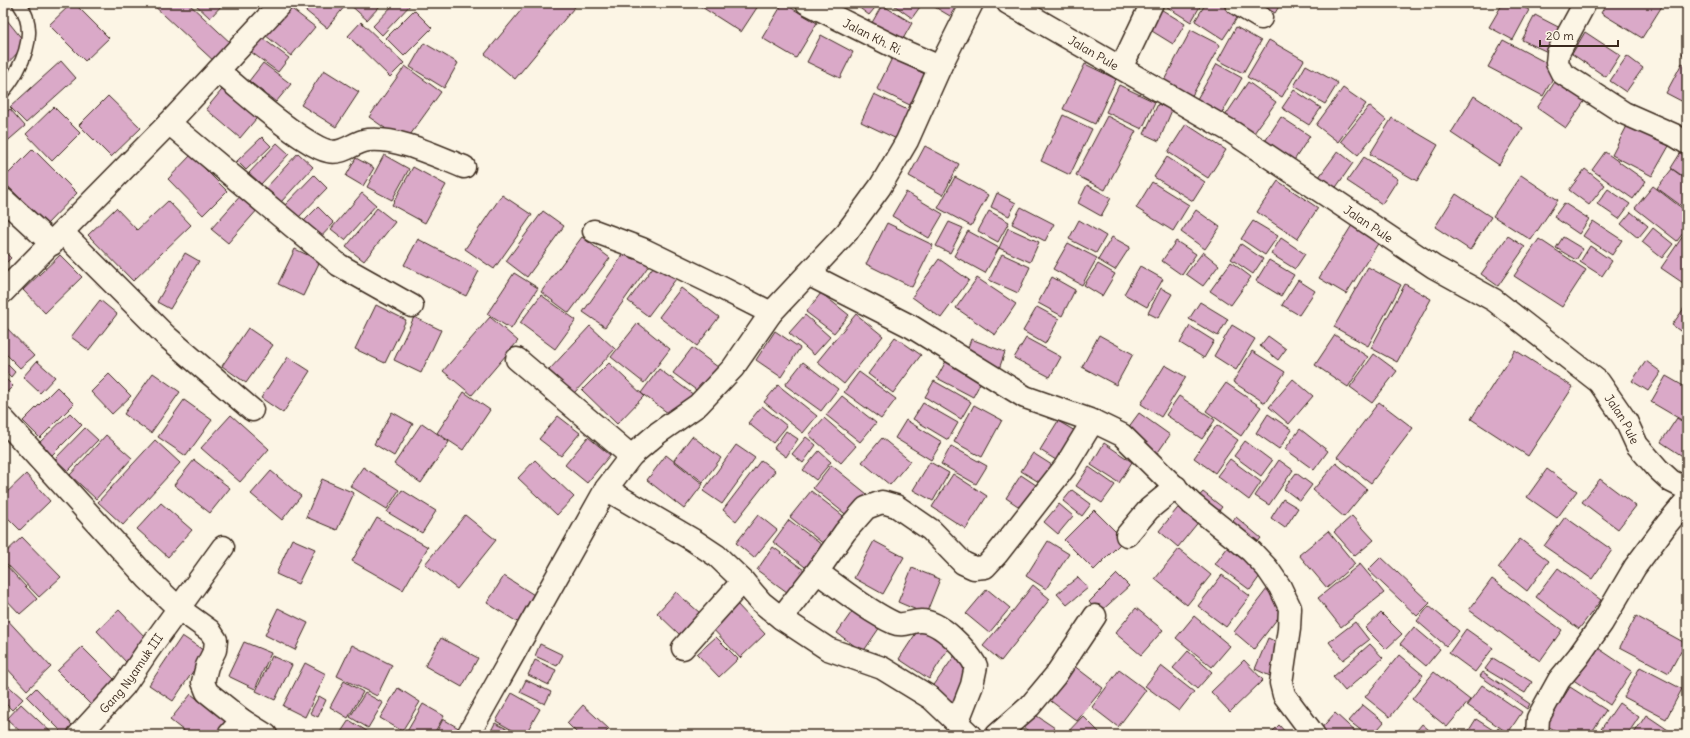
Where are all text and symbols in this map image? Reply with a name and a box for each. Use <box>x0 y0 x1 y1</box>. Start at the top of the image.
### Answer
street label: Jalan Kh. Ri. <box>841 15 906 57</box>
scale bar <box>1540 22 1618 48</box>
text: 20 m <box>1546 28 1574 43</box>
street label: Jalan Pule <box>1066 32 1122 73</box>
street label: Jalan Pule <box>1341 202 1396 245</box>
street label: Jalan Pule <box>1602 391 1643 446</box>
street label: Gang Nyamuk III <box>96 630 166 716</box>

